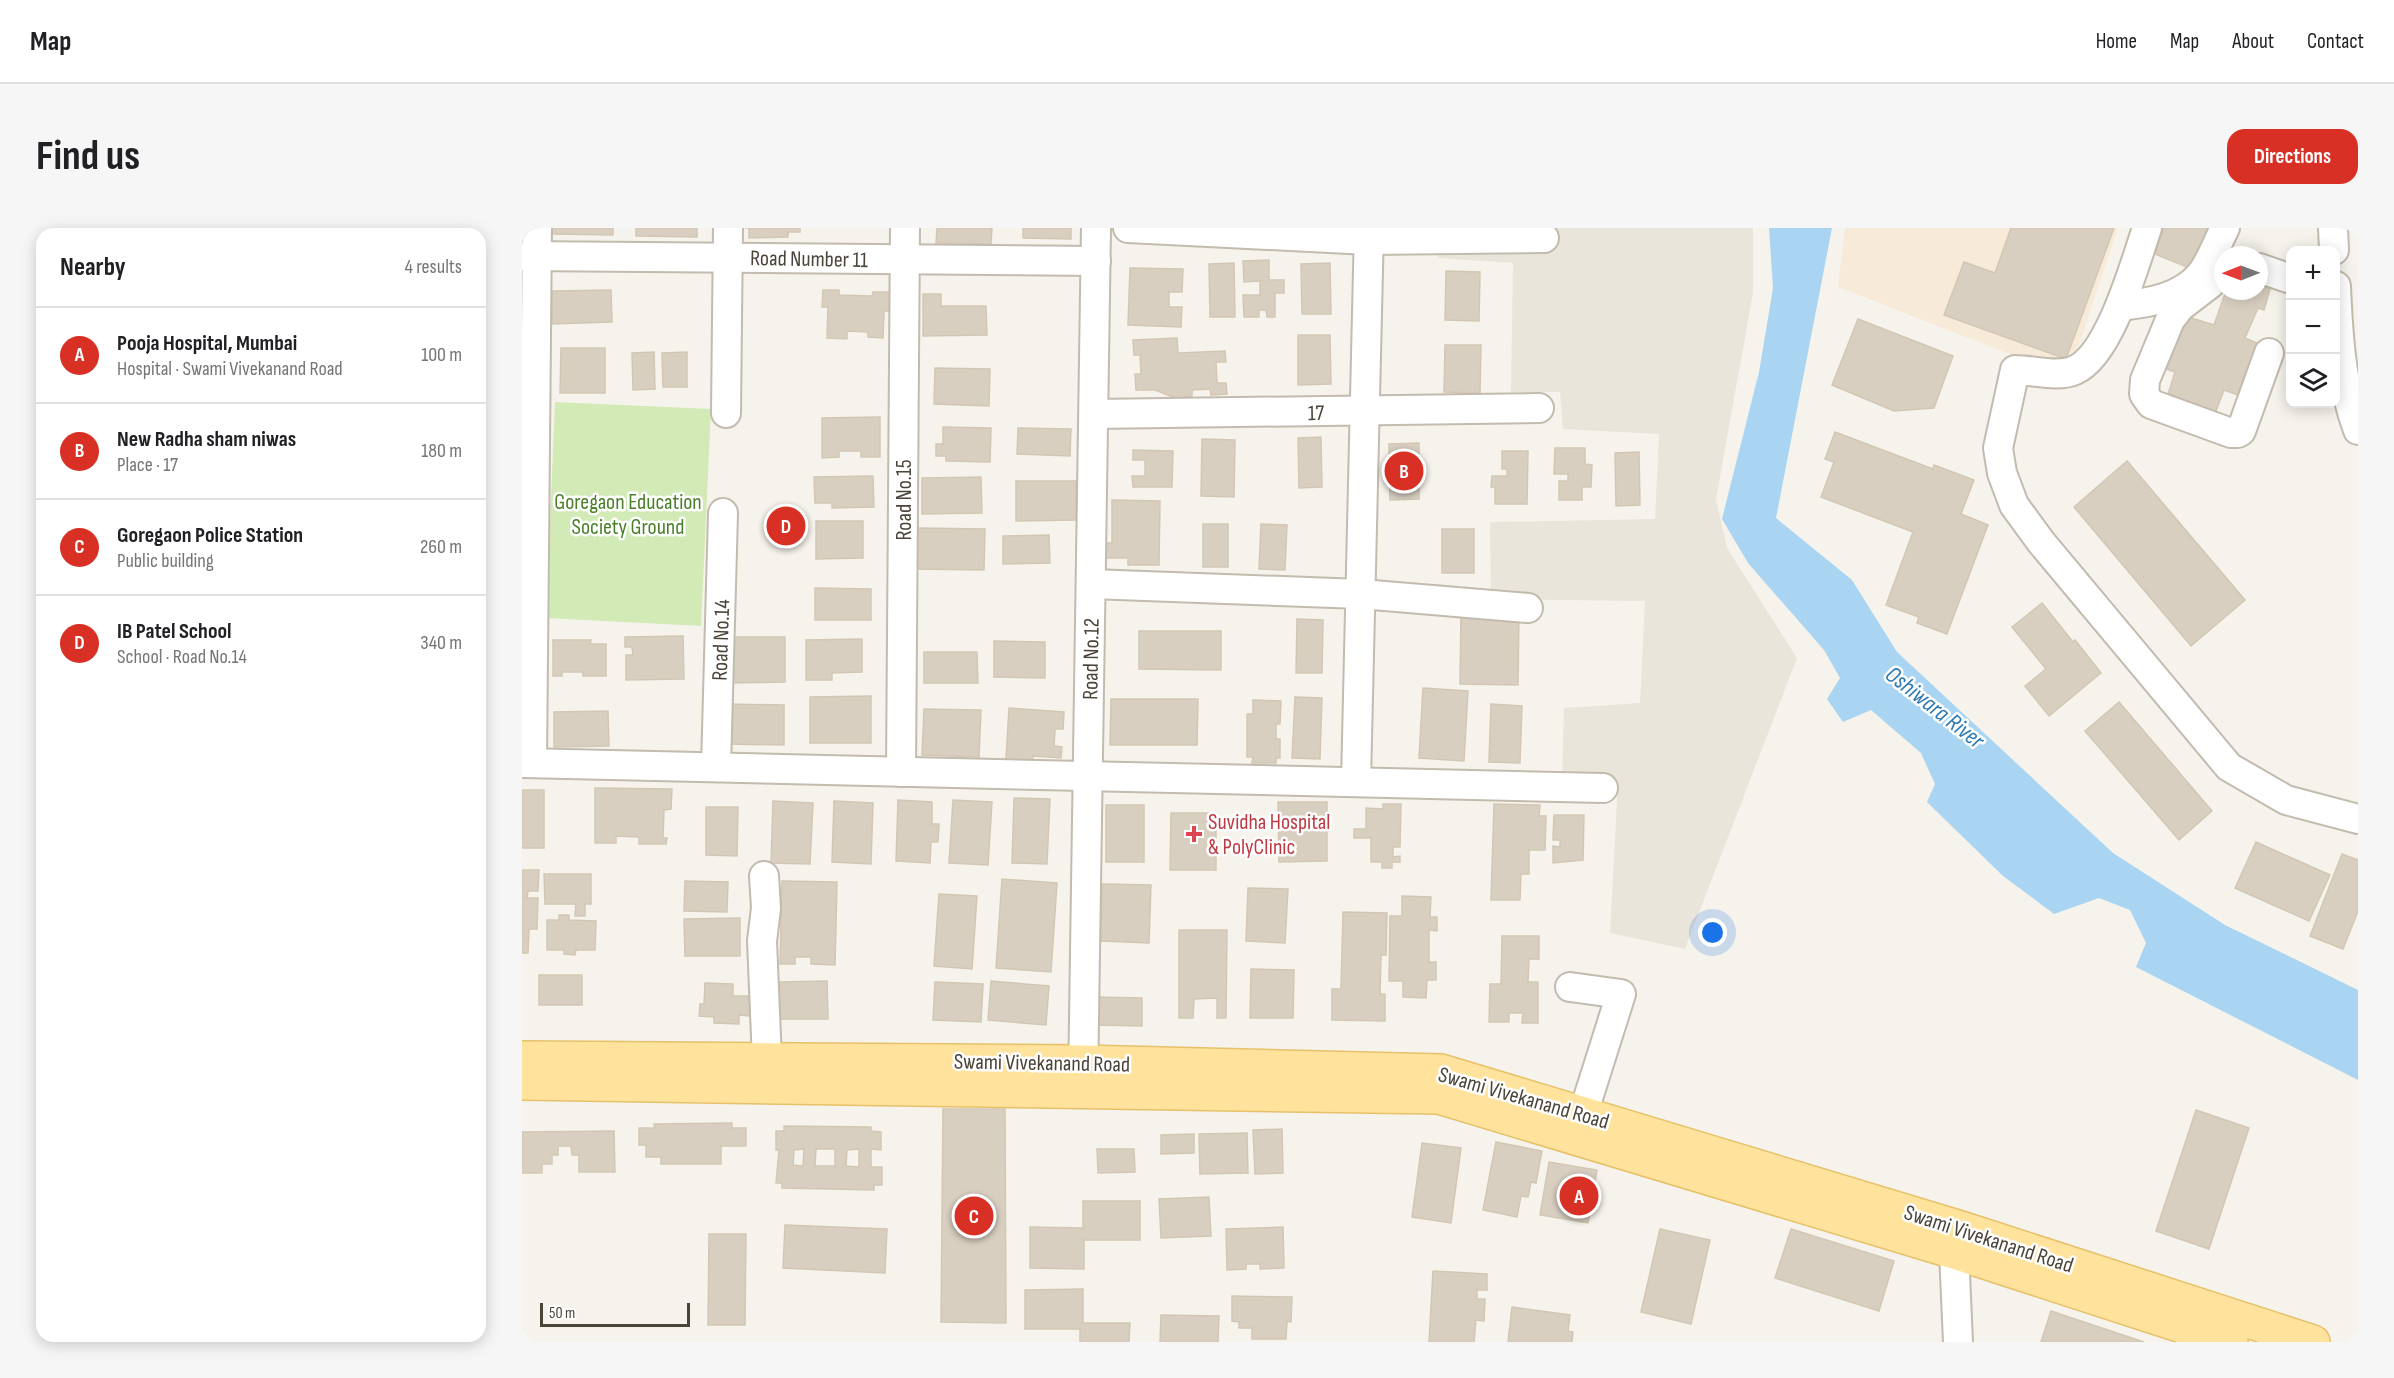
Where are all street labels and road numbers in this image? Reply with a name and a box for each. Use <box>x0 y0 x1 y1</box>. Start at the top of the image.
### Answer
street label: Road Number 11 <box>750 245 868 274</box>
street label: 17 <box>1308 400 1325 427</box>
street label: Road No.15 <box>891 459 918 541</box>
street label: Road No.14 <box>707 599 736 681</box>
street label: Road No.12 <box>1077 618 1106 700</box>
street label: Swami Vivekanand Road <box>954 1048 1130 1079</box>
street label: Swami Vivekanand Road <box>1435 1061 1612 1136</box>
street label: Swami Vivekanand Road <box>1901 1199 2077 1280</box>

